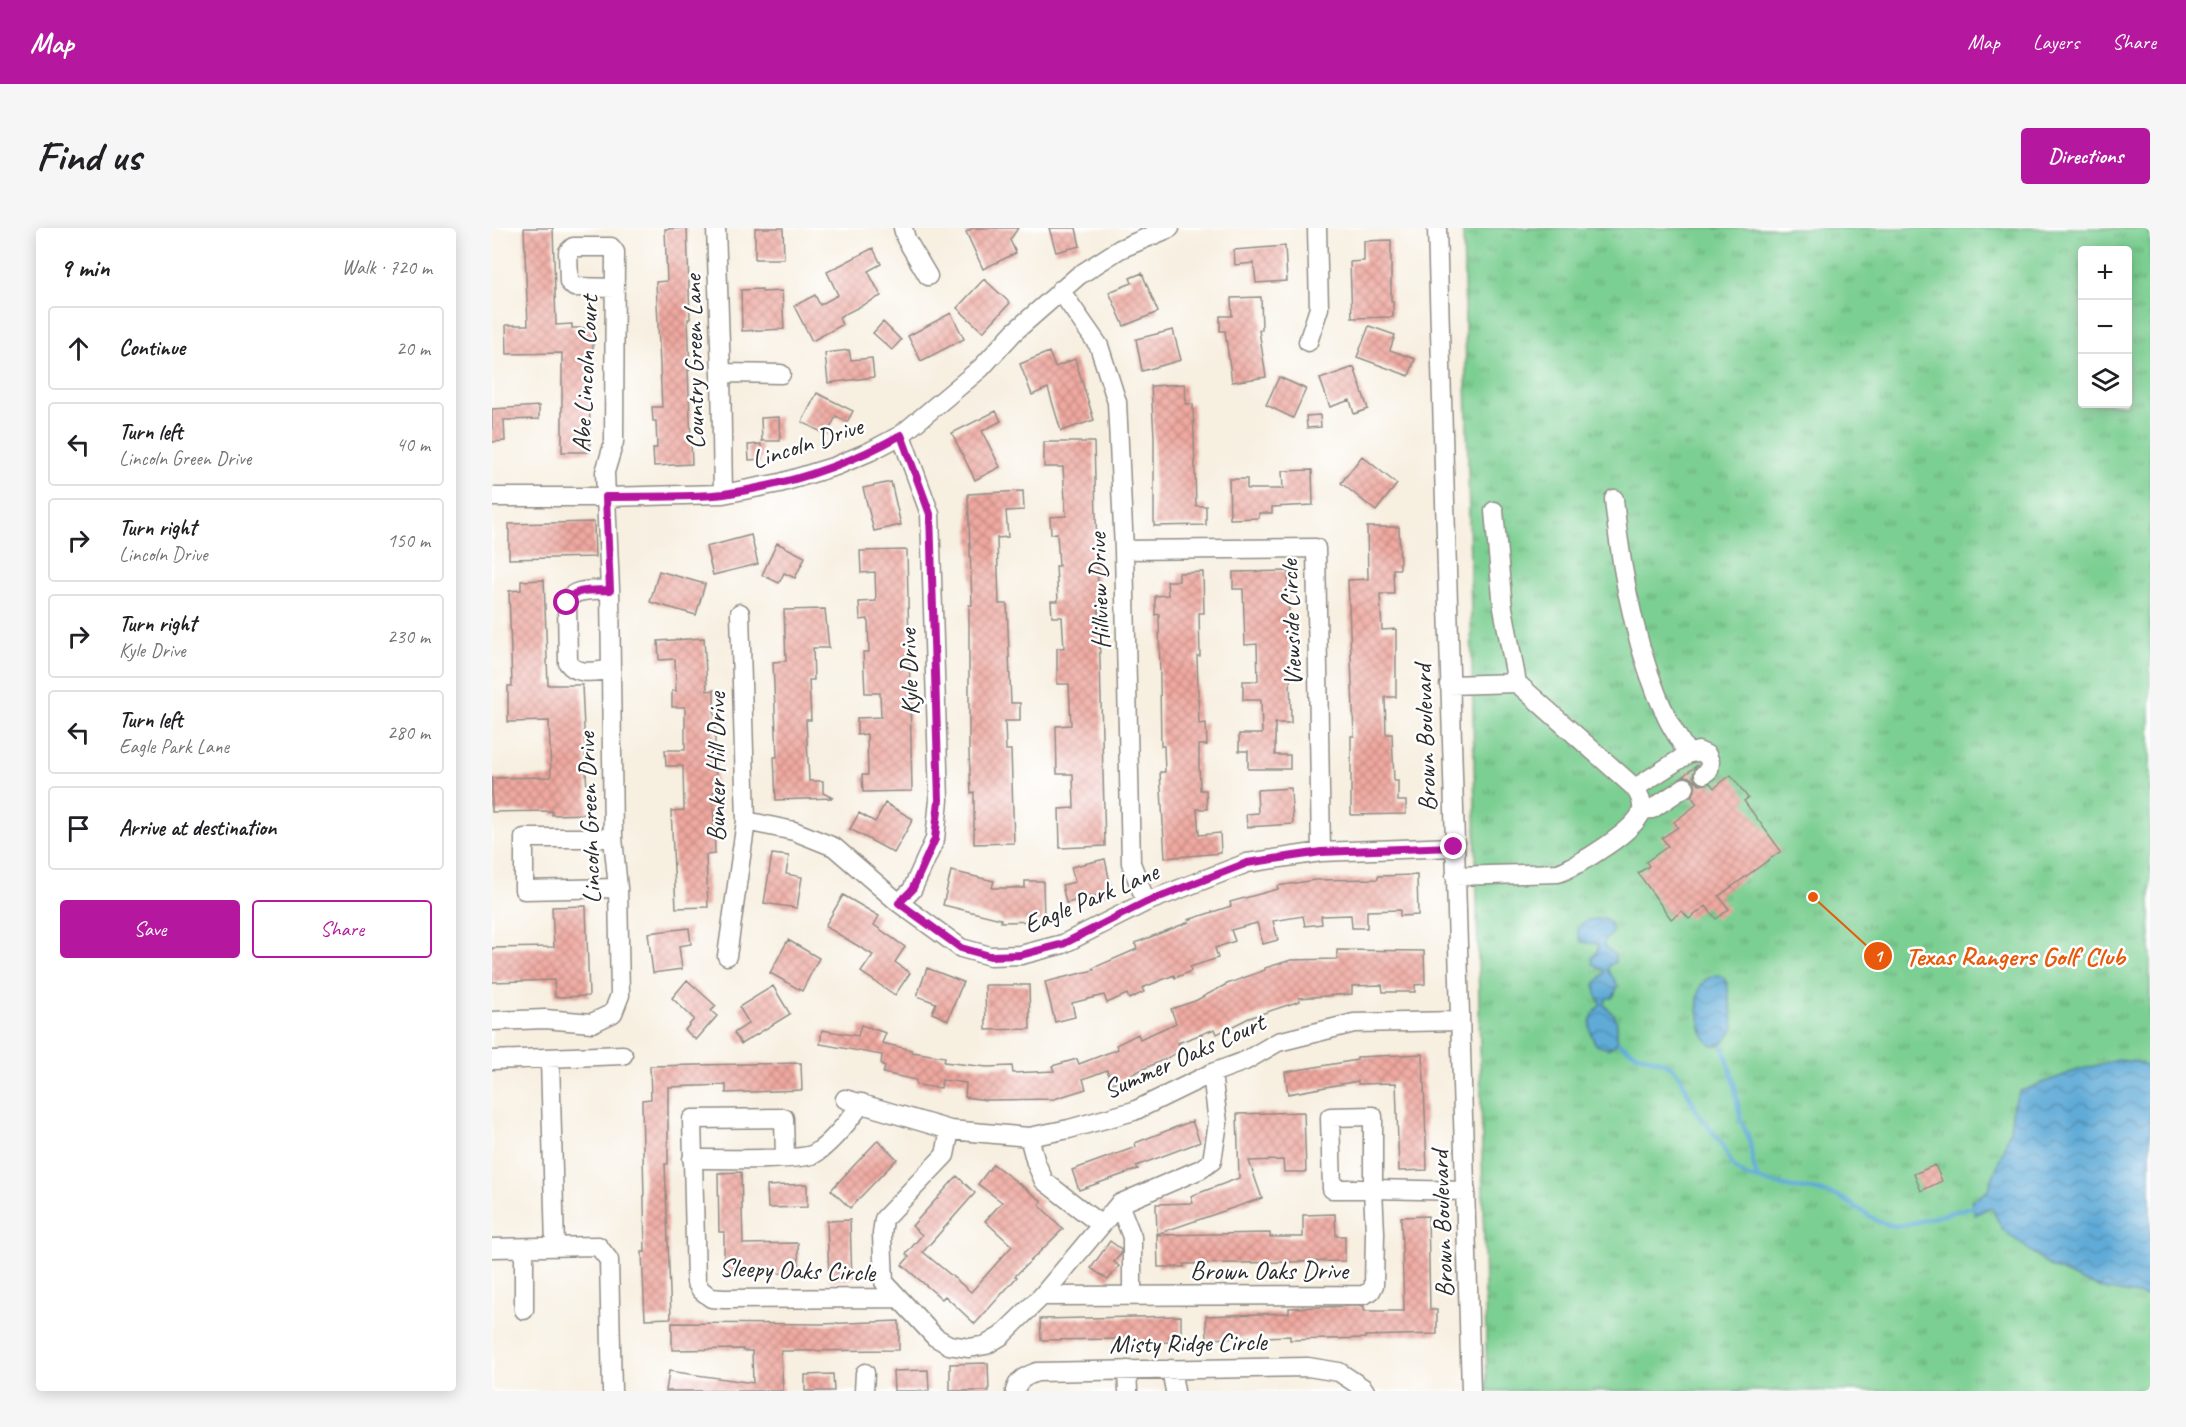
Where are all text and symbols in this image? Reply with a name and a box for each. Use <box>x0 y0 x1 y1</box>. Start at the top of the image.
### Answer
text: Map <box>30 25 73 60</box>
text: Map <box>1967 29 2000 55</box>
text: Layers <box>2033 29 2079 55</box>
text: Share <box>2112 29 2156 55</box>
button: Directions <box>2021 128 2150 184</box>
text: Find us <box>36 130 141 183</box>
map controls <box>2078 246 2132 408</box>
button: + <box>2078 246 2132 300</box>
text: 9 min <box>60 251 110 284</box>
text: Walk · 720 m <box>342 255 432 280</box>
street label: Country Green Lane <box>676 272 712 450</box>
street label: Abe Lincoln Court <box>564 292 606 453</box>
button: − <box>2078 300 2132 354</box>
icon: ahead <box>62 332 95 365</box>
text: Continue <box>119 334 185 362</box>
text: 20 m <box>396 336 430 361</box>
button: layers <box>2078 354 2132 408</box>
street label: Lincoln Drive <box>747 409 869 476</box>
text: Turn left <box>119 418 183 446</box>
icon: left <box>62 428 95 461</box>
text: 40 m <box>396 432 430 457</box>
text: Lincoln Green Drive <box>119 446 251 471</box>
text: Turn right <box>119 514 196 542</box>
icon: right <box>62 524 95 557</box>
text: 150 m <box>387 528 430 553</box>
street label: Hillview Drive <box>1080 531 1118 650</box>
text: Lincoln Drive <box>119 542 207 567</box>
street label: Viewside Circle <box>1272 558 1310 687</box>
route start <box>553 589 579 615</box>
text: Turn right <box>119 610 196 638</box>
icon: right <box>62 620 95 653</box>
text: 230 m <box>387 624 430 649</box>
street label: Kyle Drive <box>891 627 927 716</box>
text: Kyle Drive <box>119 638 186 663</box>
street label: Brown Boulevard <box>1406 660 1444 812</box>
street label: Bunker Hill Drive <box>700 691 733 842</box>
text: Turn left <box>119 706 183 734</box>
icon: left <box>62 716 95 749</box>
text: 280 m <box>387 720 430 745</box>
street label: Lincoln Green Drive <box>569 730 608 904</box>
text: Eagle Park Lane <box>119 734 229 759</box>
icon: arrive <box>62 812 95 845</box>
text: Arrive at destination <box>119 814 276 842</box>
route end <box>1440 833 1466 859</box>
street label: Eagle Park Lane <box>1019 854 1165 941</box>
button: Save <box>60 900 240 958</box>
button: Share <box>252 900 432 958</box>
callout: Texas Rangers Golf Club <box>1863 933 2138 978</box>
text: Texas Rangers Golf Club <box>1905 939 2127 973</box>
text: 1 <box>1874 945 1884 967</box>
street label: Summer Oaks Court <box>1098 1005 1272 1106</box>
street label: Brown Boulevard <box>1423 1146 1461 1298</box>
street label: Sleepy Oaks Circle <box>718 1251 877 1289</box>
street label: Brown Oaks Drive <box>1190 1254 1350 1287</box>
street label: Misty Ridge Circle <box>1109 1325 1268 1361</box>

